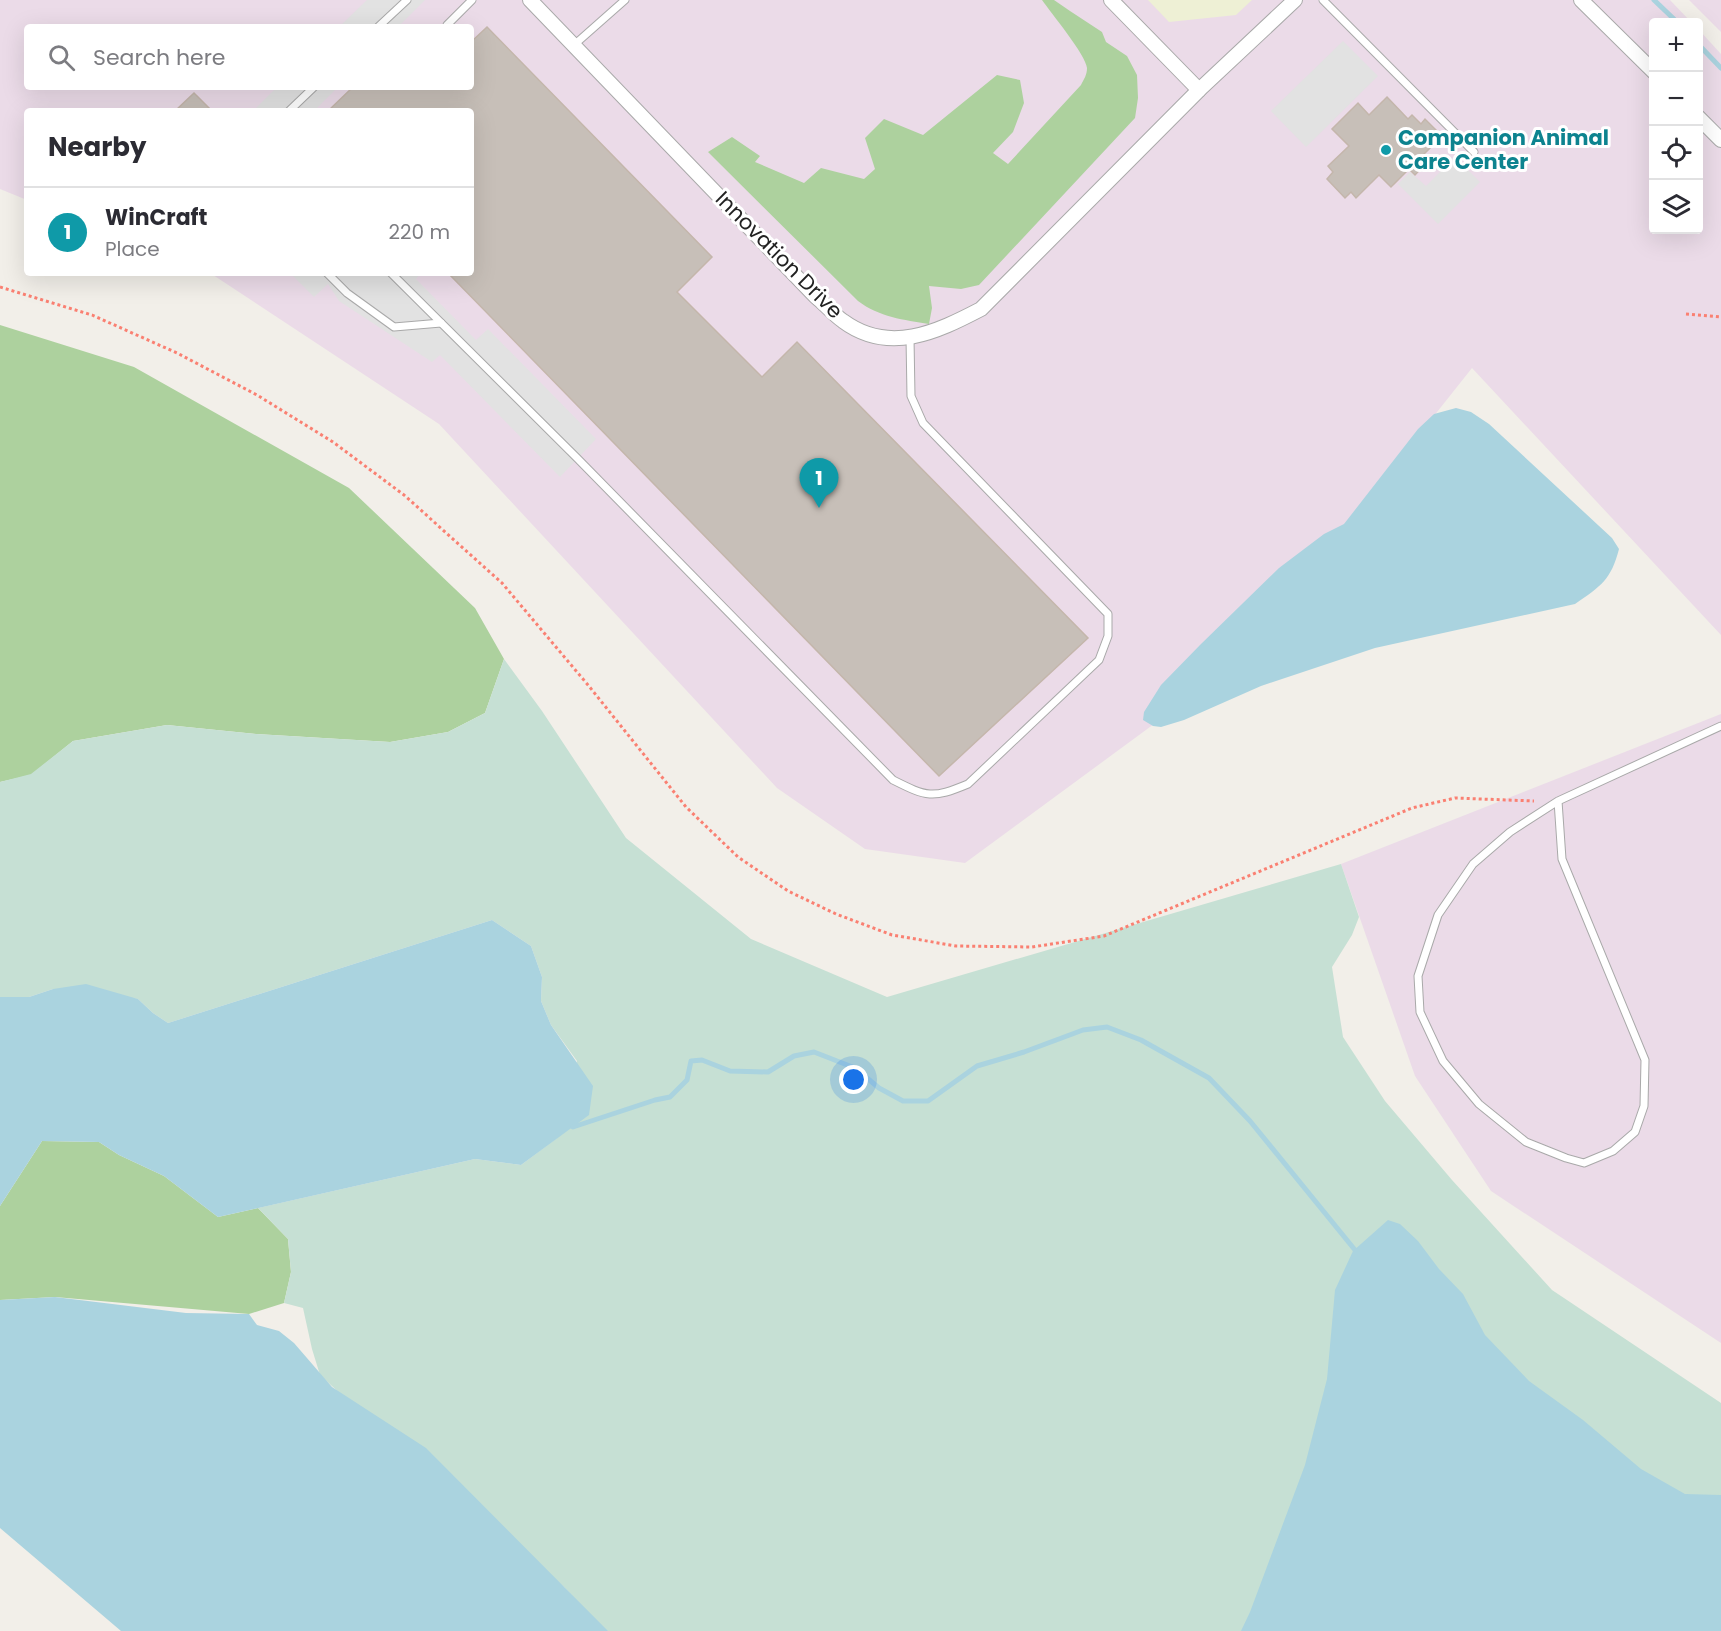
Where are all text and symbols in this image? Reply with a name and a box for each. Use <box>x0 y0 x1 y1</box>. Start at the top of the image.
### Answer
map controls <box>1649 18 1703 234</box>
button: + <box>1649 18 1703 72</box>
search box <box>24 24 474 90</box>
icon: search <box>45 41 78 74</box>
text: Search here <box>93 42 226 73</box>
button: − <box>1649 72 1703 126</box>
place label: Companion Animal Care Center <box>1398 123 1609 176</box>
button: locate <box>1649 126 1703 180</box>
text: Nearby <box>48 129 146 165</box>
marker: Companion Animal Care Center <box>1379 143 1393 157</box>
button: layers <box>1649 180 1703 234</box>
street label: Innovation Drive <box>709 184 850 325</box>
text: WinCraft <box>105 202 207 233</box>
text: 1 <box>64 218 71 246</box>
text: 220 m <box>389 218 450 246</box>
text: Place <box>105 235 160 263</box>
pin: 1 <box>800 458 838 508</box>
your location <box>839 1065 868 1094</box>

